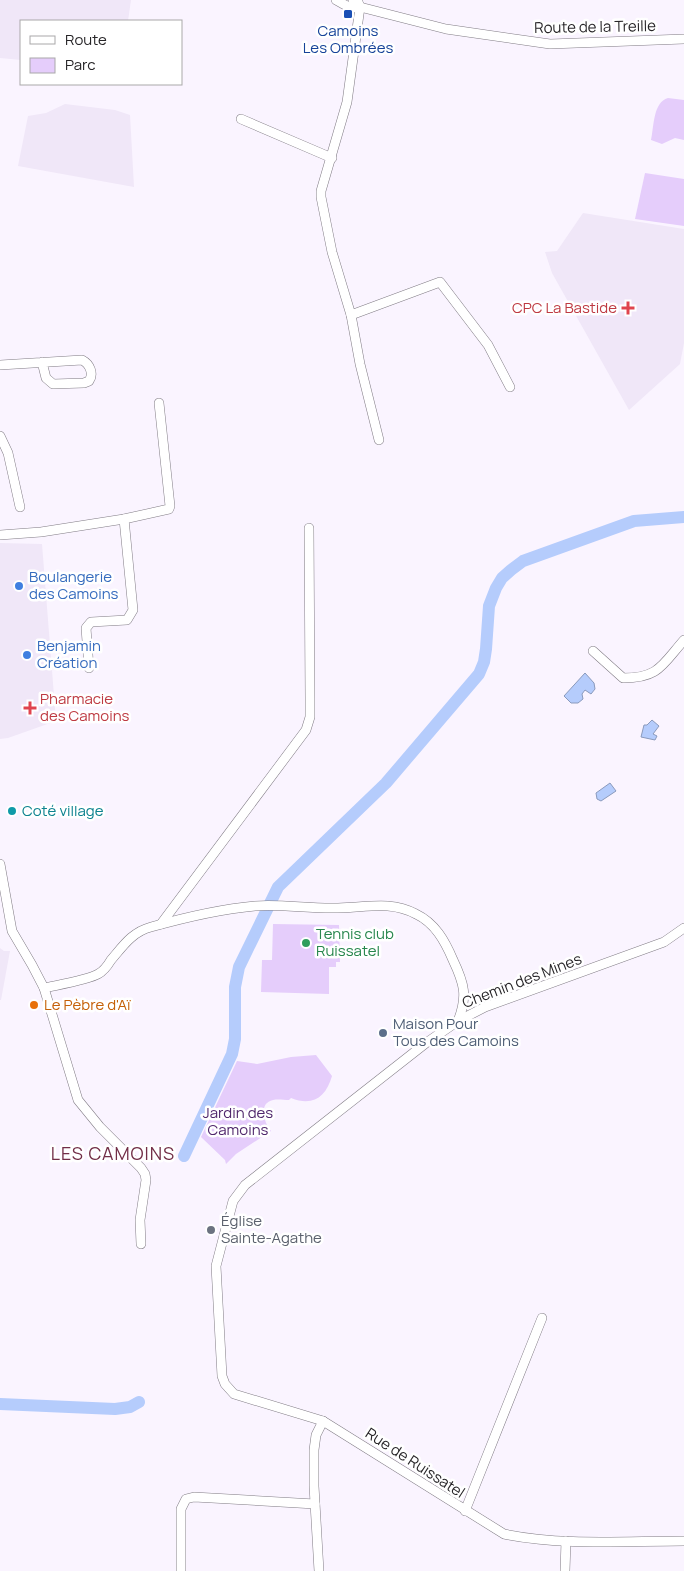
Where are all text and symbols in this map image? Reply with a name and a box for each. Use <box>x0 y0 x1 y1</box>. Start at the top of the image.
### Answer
marker: Camoins Les Ombrées <box>342 8 354 20</box>
street label: Route de la Treille <box>534 15 656 38</box>
legend <box>20 20 182 85</box>
place label: Camoins Les Ombrées <box>303 20 393 58</box>
text: Route <box>65 29 107 50</box>
text: Parc <box>65 54 96 75</box>
place label: CPC La Bastide <box>512 297 617 318</box>
marker: CPC La Bastide <box>621 301 635 315</box>
place label: Boulangerie des Camoins <box>29 566 119 604</box>
marker: Boulangerie des Camoins <box>13 580 25 592</box>
place label: Benjamin Création <box>37 635 101 673</box>
marker: Benjamin Création <box>21 649 33 661</box>
place label: Pharmacie des Camoins <box>40 688 130 726</box>
marker: Pharmacie des Camoins <box>24 702 36 714</box>
place label: Coté village <box>22 800 104 821</box>
marker: Coté village <box>6 805 18 817</box>
place label: Tennis club Ruissatel <box>316 923 394 961</box>
marker: Tennis club Ruissatel <box>300 937 312 949</box>
street label: Chemin des Mines <box>459 948 585 1013</box>
place label: Le Pèbre d'Aï <box>44 994 131 1015</box>
marker: Le Pèbre d'Aï <box>28 999 40 1011</box>
place label: Maison Pour Tous des Camoins <box>393 1013 519 1051</box>
marker: Maison Pour Tous des Camoins <box>377 1027 389 1039</box>
park label: Jardin des Camoins <box>203 1102 273 1140</box>
district label: LES CAMOINS <box>51 1141 175 1165</box>
place label: Église Sainte-Agathe <box>221 1210 322 1248</box>
marker: Église Sainte-Agathe <box>205 1224 217 1236</box>
street label: Rue de Ruissatel <box>361 1423 469 1503</box>

